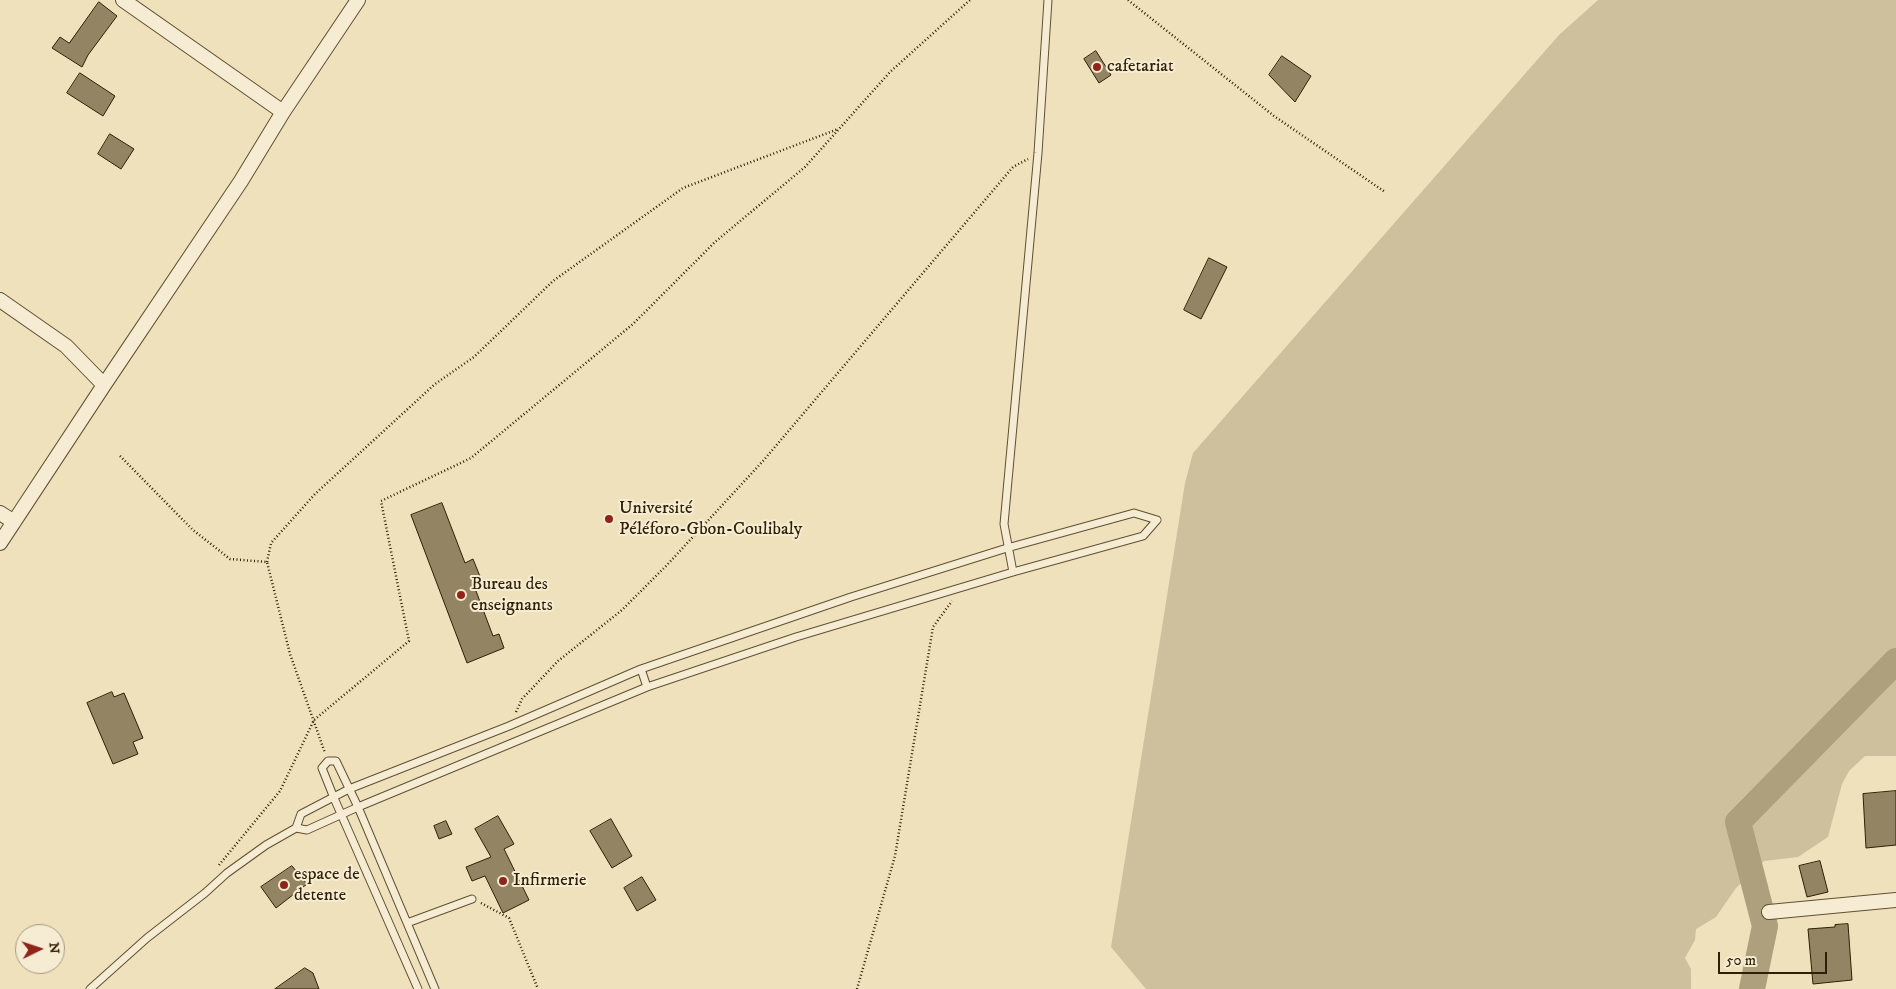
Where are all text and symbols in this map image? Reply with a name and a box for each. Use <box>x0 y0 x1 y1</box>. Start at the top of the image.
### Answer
place label: cafetariat <box>1107 56 1174 78</box>
marker: cafetariat <box>1091 61 1103 73</box>
place label: Université Péléforo-Gbon-Coulibaly <box>619 498 802 540</box>
marker: Université Péléforo-Gbon-Coulibaly <box>603 513 615 525</box>
place label: Bureau des enseignants <box>471 574 553 616</box>
marker: Bureau des enseignants <box>455 589 467 601</box>
place label: espace de detente <box>294 864 360 906</box>
place label: Infirmerie <box>513 870 586 892</box>
marker: Infirmerie <box>497 875 509 887</box>
marker: espace de detente <box>278 879 290 891</box>
north arrow <box>15 924 65 974</box>
text: N <box>45 942 63 954</box>
scale bar <box>1721 942 1830 974</box>
text: 50 m <box>1726 951 1756 970</box>

